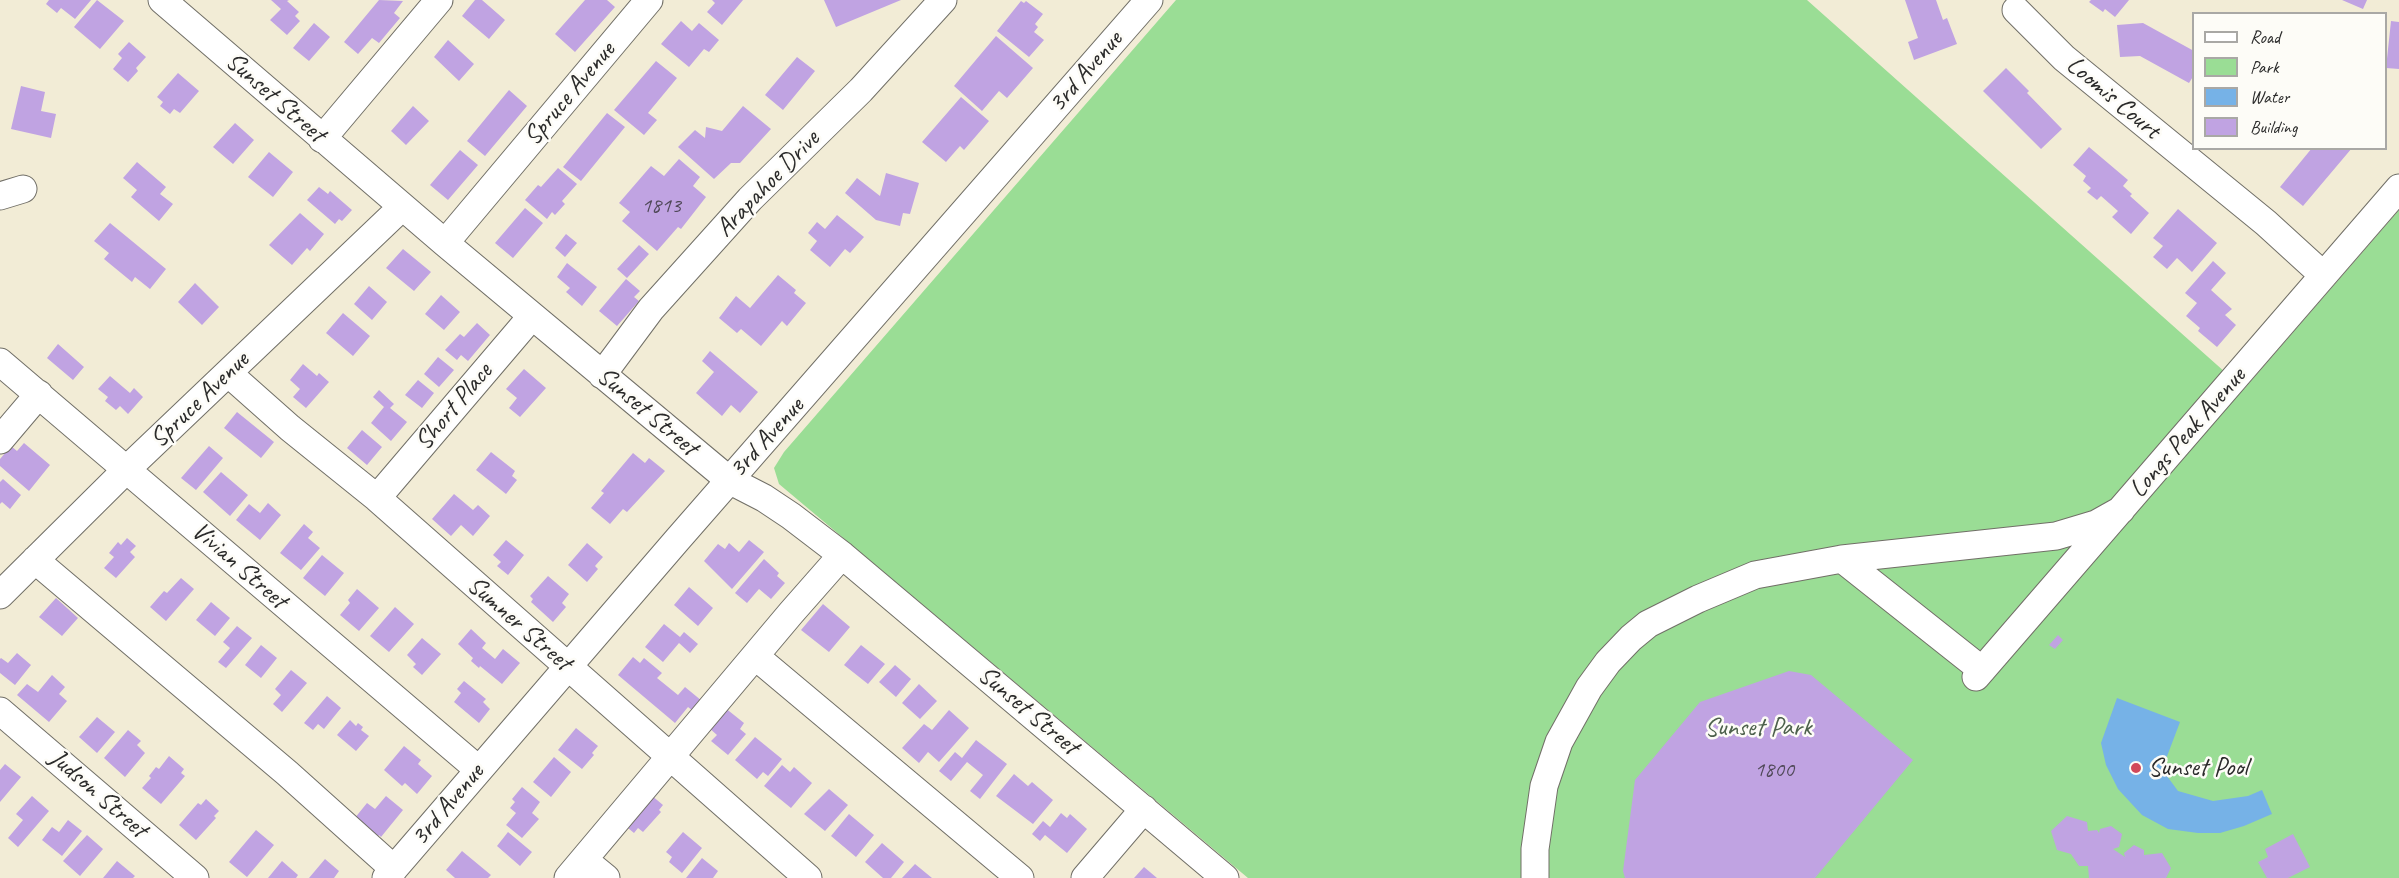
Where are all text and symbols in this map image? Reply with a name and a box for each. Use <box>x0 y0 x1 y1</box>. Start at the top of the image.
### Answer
legend <box>2192 12 2387 150</box>
street label: 3rd Avenue <box>1042 25 1130 119</box>
text: Road <box>2250 26 2280 48</box>
street label: Spruce Avenue <box>518 36 622 152</box>
street label: Sunset Street <box>219 46 331 150</box>
street label: Loomis Court <box>2060 50 2166 146</box>
text: Park <box>2250 56 2279 78</box>
text: Water <box>2250 86 2289 108</box>
text: Building <box>2250 116 2297 138</box>
street label: Arapahoe Drive <box>710 124 826 244</box>
house number: 1813 <box>641 193 681 219</box>
street label: Spruce Avenue <box>144 345 256 455</box>
street label: Short Place <box>409 357 499 457</box>
street label: Sunset Street <box>590 361 704 463</box>
street label: Longs Peak Avenue <box>2123 362 2253 504</box>
street label: 3rd Avenue <box>723 391 811 485</box>
street label: Vivian Street <box>185 516 293 616</box>
street label: Sumner Street <box>460 570 578 678</box>
street label: Sunset Street <box>971 660 1085 762</box>
park label: Sunset Park <box>1705 712 1811 744</box>
street label: Judson Street <box>43 743 153 845</box>
place label: Sunset Pool <box>2148 752 2248 784</box>
house number: 1800 <box>1754 757 1794 783</box>
street label: 3rd Avenue <box>405 758 491 852</box>
marker: Sunset Pool <box>2129 761 2143 775</box>

